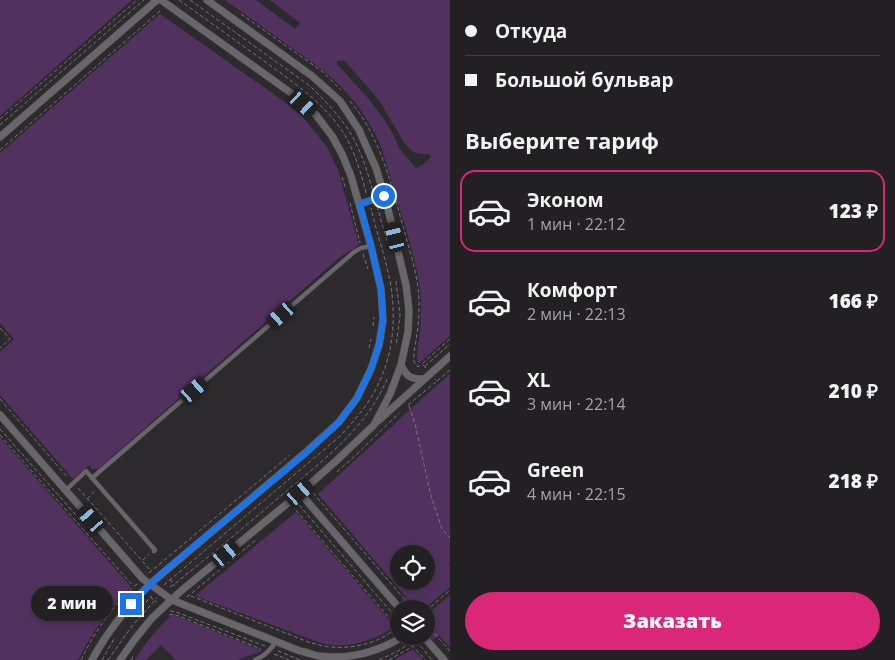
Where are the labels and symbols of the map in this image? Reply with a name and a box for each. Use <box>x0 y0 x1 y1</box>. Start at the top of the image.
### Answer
car <box>286 88 319 120</box>
route start <box>373 185 395 207</box>
car <box>384 221 405 253</box>
car <box>264 299 297 331</box>
car <box>177 374 210 406</box>
car <box>283 477 316 509</box>
car <box>75 503 106 535</box>
car <box>209 539 242 569</box>
callout: 2 мин <box>31 586 114 622</box>
route end <box>120 593 142 615</box>

